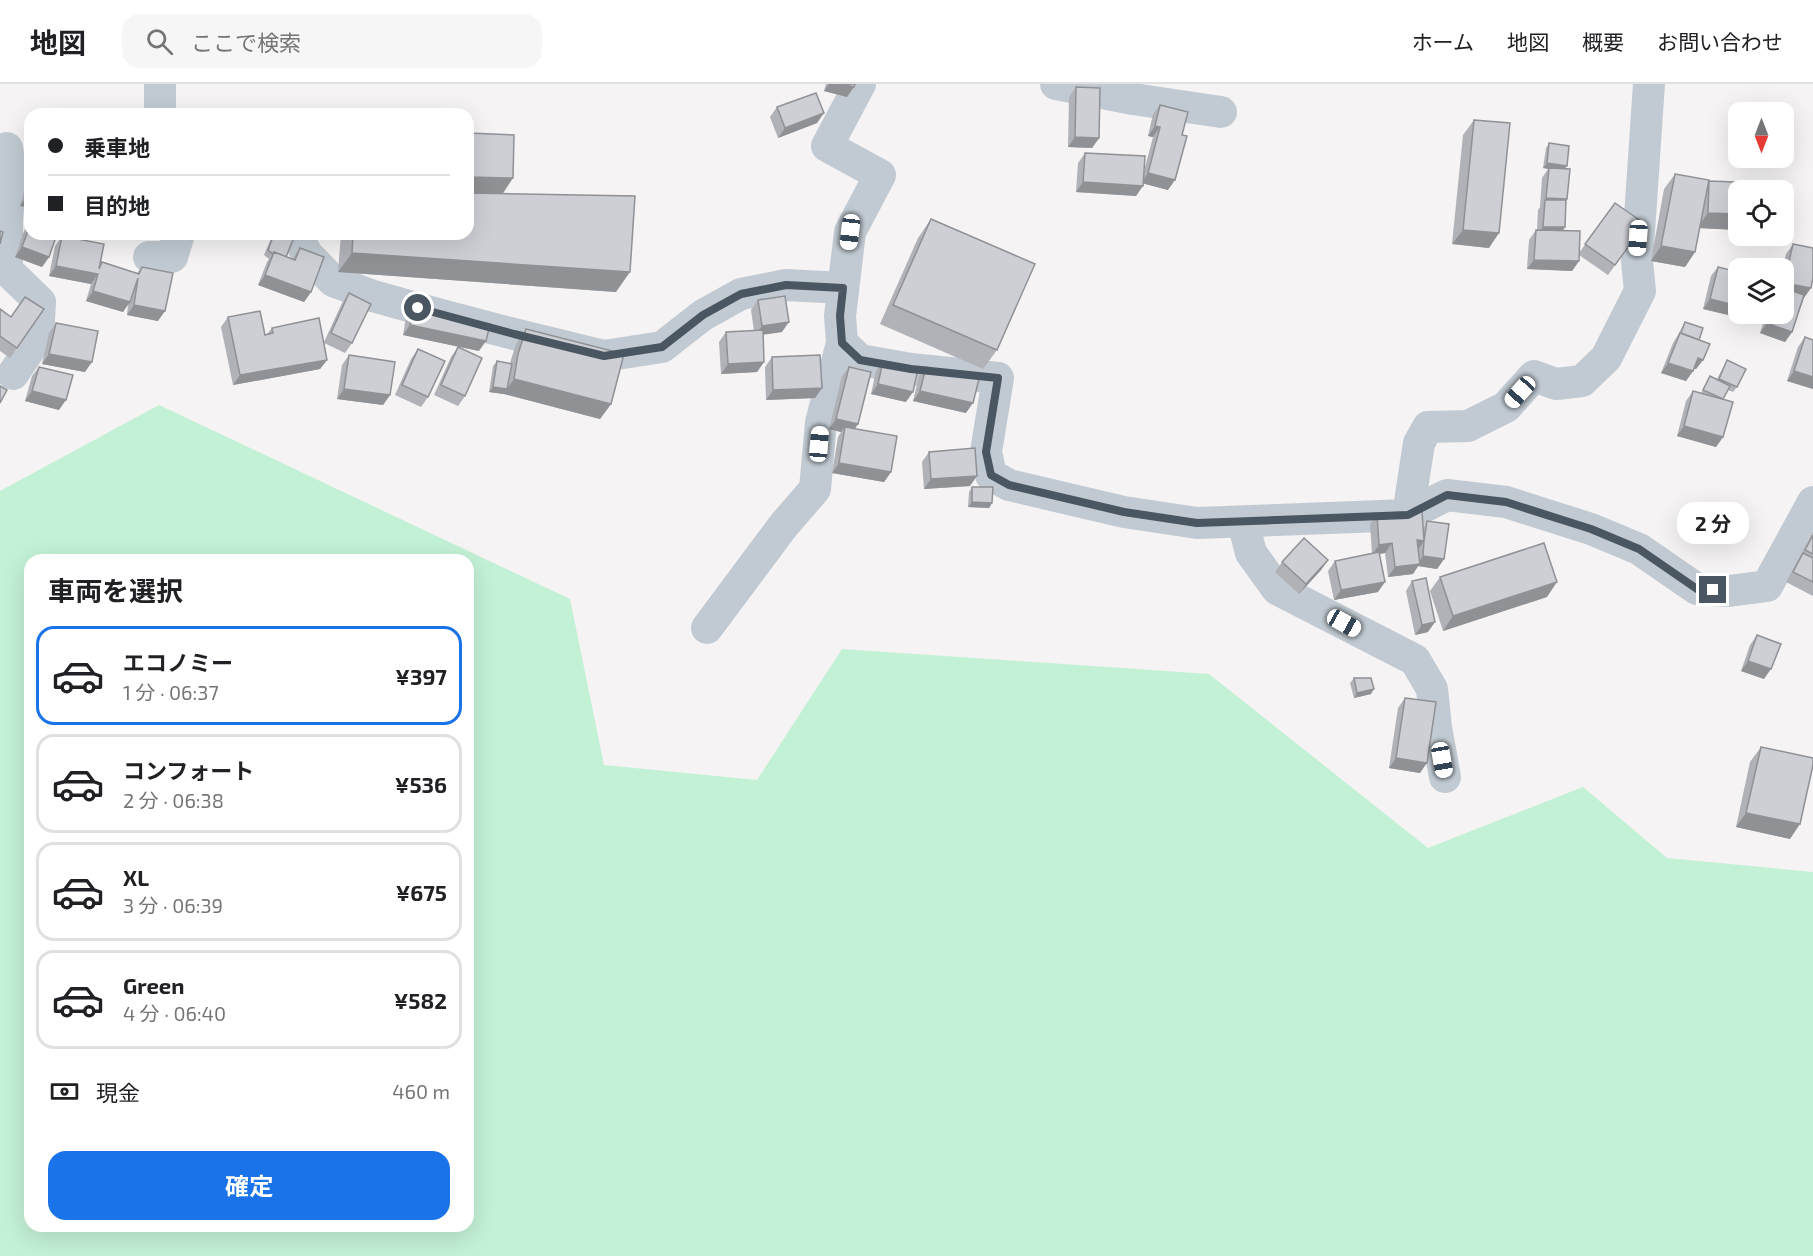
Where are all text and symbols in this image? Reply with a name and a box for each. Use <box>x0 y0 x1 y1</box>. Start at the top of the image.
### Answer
search box <box>122 14 542 68</box>
text: 地図 <box>30 25 86 59</box>
icon: search <box>143 25 176 58</box>
text: ここで検索 <box>191 29 301 55</box>
text: ホーム <box>1412 29 1474 54</box>
text: 地図 <box>1507 29 1549 54</box>
text: 概要 <box>1582 29 1624 54</box>
text: お問い合わせ <box>1657 29 1783 54</box>
north arrow <box>1728 102 1794 168</box>
map controls <box>1728 102 1794 324</box>
text: 乗車地 <box>84 134 150 160</box>
button: locate <box>1728 180 1794 246</box>
text: 目的地 <box>84 192 150 218</box>
car <box>839 213 861 251</box>
car <box>1628 219 1648 257</box>
button: layers <box>1728 258 1794 324</box>
route start <box>404 294 431 321</box>
car <box>1501 373 1539 411</box>
car <box>808 425 830 463</box>
callout: 2 分 <box>1677 503 1749 545</box>
text: 2 分 <box>1695 511 1731 535</box>
text: 車両を選択 <box>48 574 183 606</box>
route end <box>1699 576 1726 603</box>
car <box>1324 606 1364 640</box>
icon: car <box>51 649 105 703</box>
text: エコノミー <box>123 649 233 675</box>
text: ¥397 <box>395 663 447 689</box>
text: 1 分 · 06:37 <box>123 680 219 704</box>
car <box>1430 741 1454 779</box>
icon: car <box>51 757 105 811</box>
text: コンフォート <box>123 757 254 783</box>
text: ¥536 <box>395 771 447 797</box>
text: 2 分 · 06:38 <box>123 788 224 812</box>
text: XL <box>123 864 149 890</box>
icon: car <box>51 865 105 919</box>
text: ¥675 <box>396 879 447 905</box>
text: 3 分 · 06:39 <box>123 893 223 917</box>
text: Green <box>123 972 185 998</box>
icon: car <box>51 973 105 1027</box>
text: ¥582 <box>394 987 447 1013</box>
text: 4 分 · 06:40 <box>123 1001 226 1025</box>
icon: cash <box>48 1075 81 1108</box>
text: 現金 <box>96 1079 140 1105</box>
text: 460 m <box>392 1079 450 1103</box>
button: 確定 <box>48 1151 450 1220</box>

